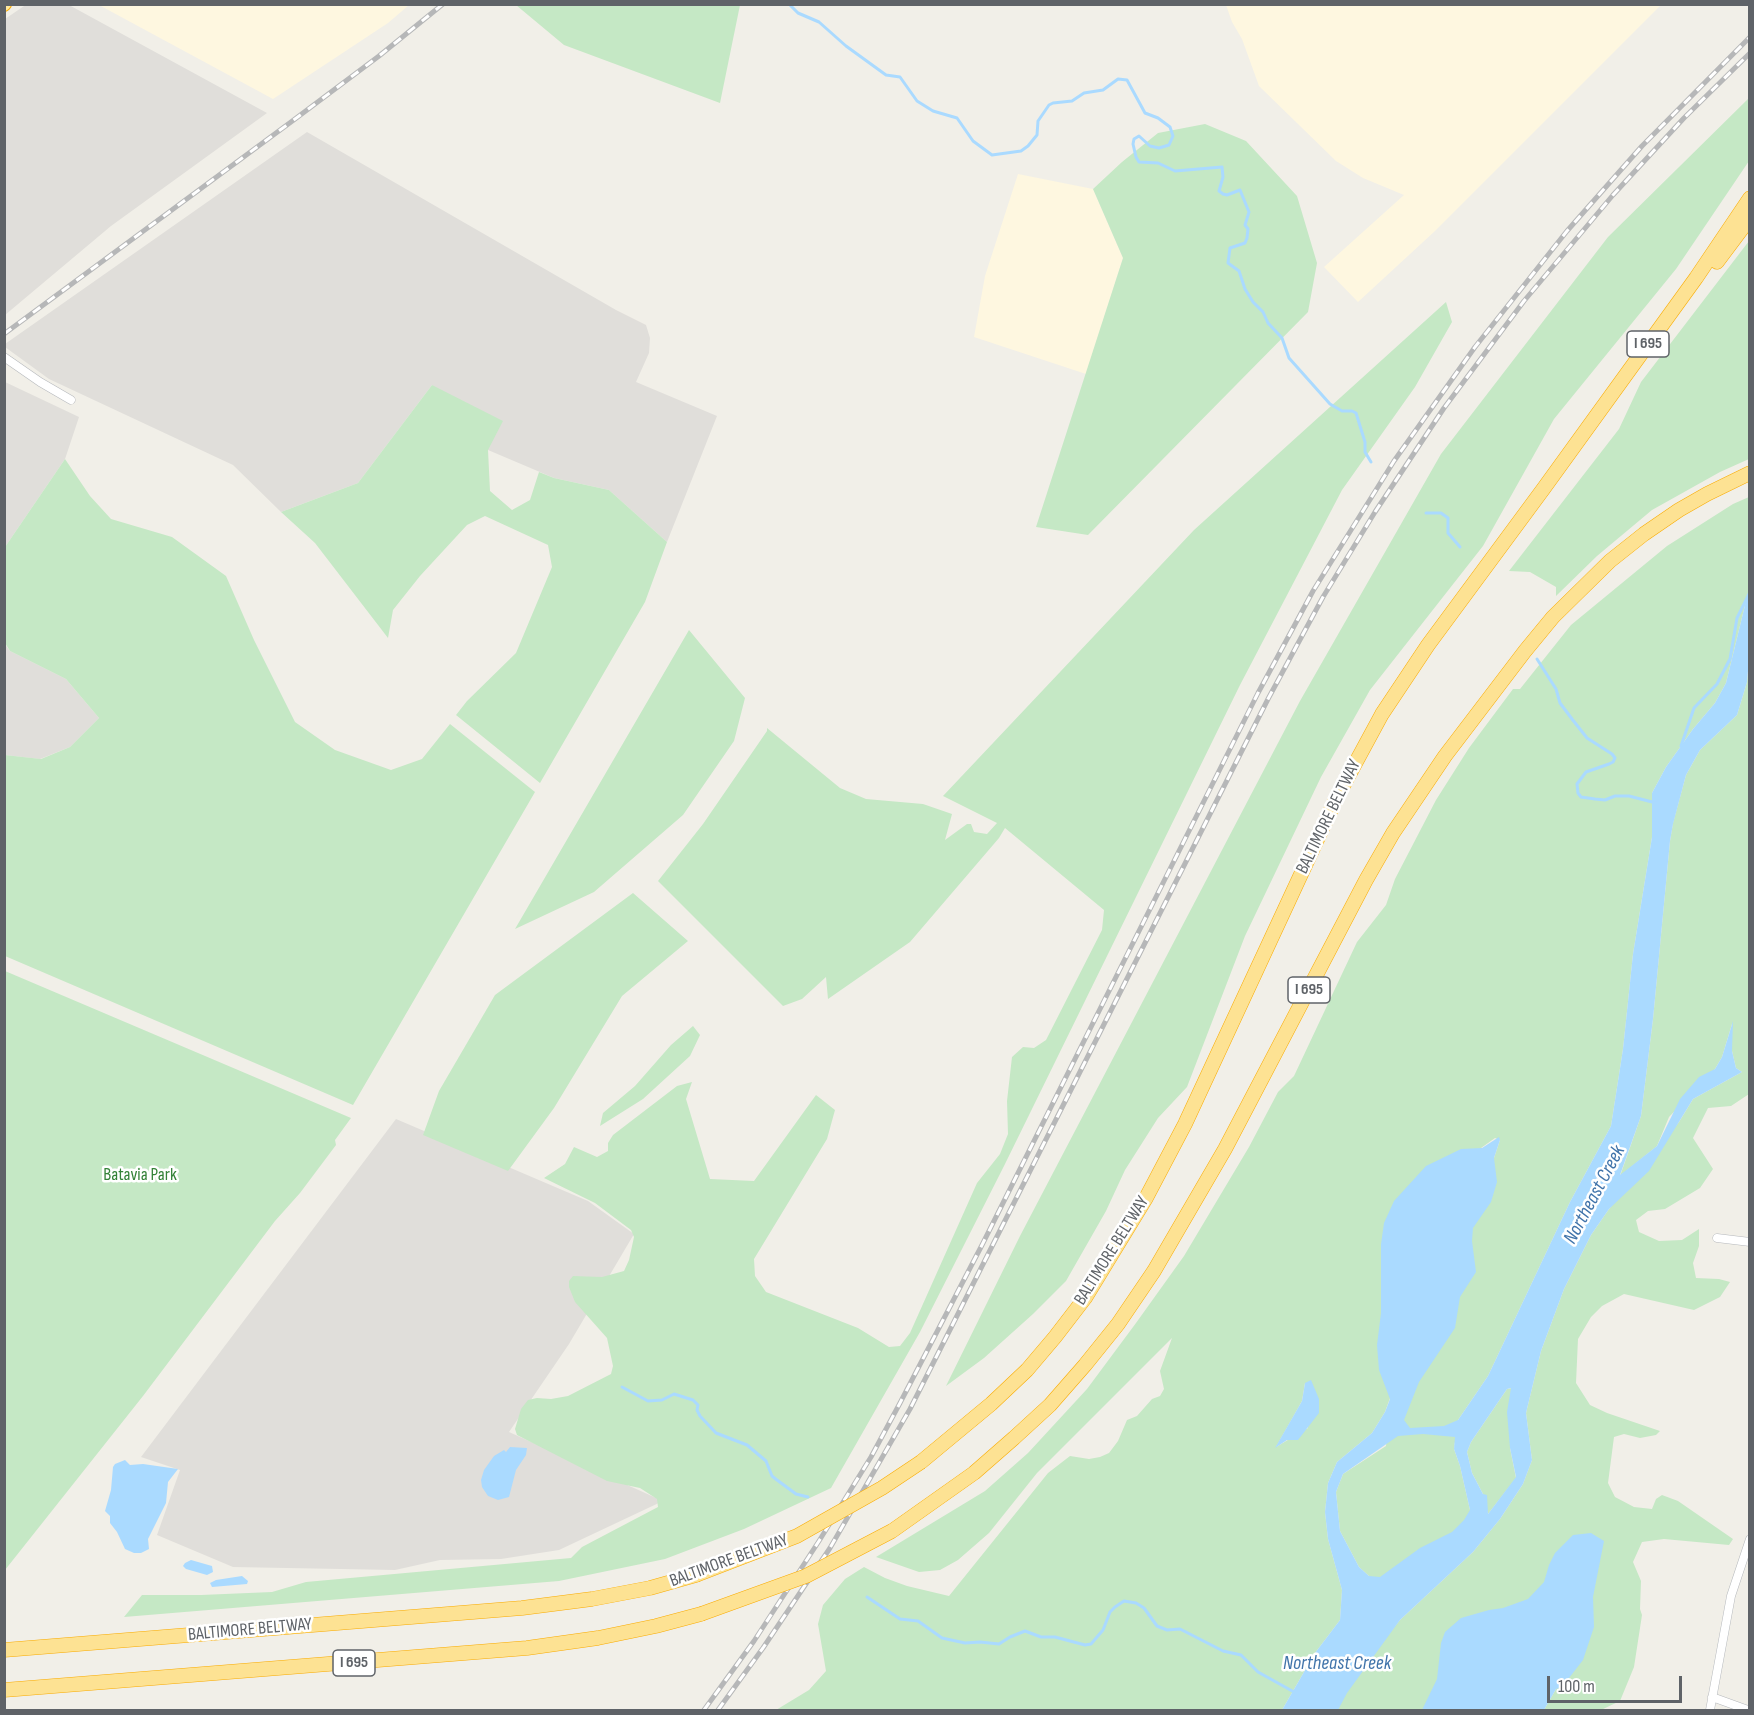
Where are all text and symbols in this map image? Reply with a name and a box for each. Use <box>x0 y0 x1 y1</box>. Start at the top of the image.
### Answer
road number: I 695 <box>1627 331 1669 357</box>
street label: BALTIMORE BELTWAY <box>1292 756 1366 878</box>
road number: I 695 <box>1288 977 1330 1003</box>
water label: Northeast Creek <box>1559 1142 1631 1248</box>
park label: Batavia Park <box>103 1164 177 1186</box>
street label: BALTIMORE BELTWAY <box>1070 1193 1154 1309</box>
street label: BALTIMORE BELTWAY <box>667 1530 791 1592</box>
street label: BALTIMORE BELTWAY <box>187 1614 313 1646</box>
road number: I 695 <box>333 1650 375 1676</box>
water label: Northeast Creek <box>1283 1652 1391 1676</box>
scale bar <box>1550 1664 1685 1702</box>
text: 100 m <box>1558 1676 1595 1697</box>

